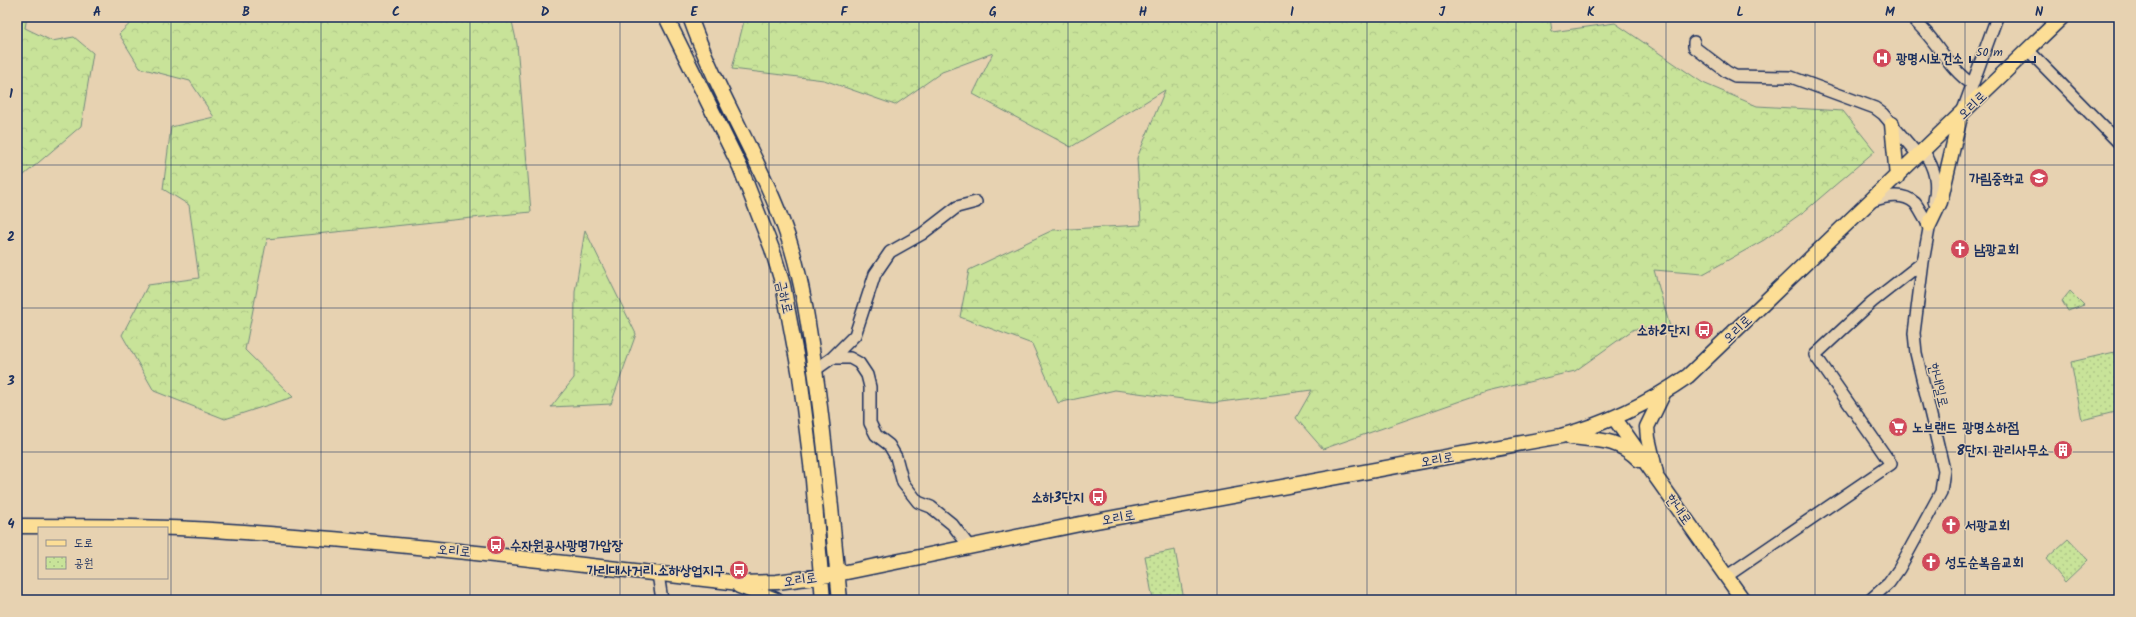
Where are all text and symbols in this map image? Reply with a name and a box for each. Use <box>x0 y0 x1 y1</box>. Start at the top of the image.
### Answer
text: A <box>93 2 101 23</box>
text: B <box>242 2 250 23</box>
text: C <box>392 2 400 23</box>
text: D <box>541 2 550 23</box>
text: E <box>690 2 698 23</box>
text: F <box>840 2 848 23</box>
text: G <box>989 2 997 23</box>
text: H <box>1139 2 1148 23</box>
text: I <box>1290 2 1294 23</box>
text: J <box>1439 2 1446 23</box>
text: K <box>1587 2 1595 23</box>
text: L <box>1736 2 1744 23</box>
text: M <box>1885 2 1895 23</box>
text: N <box>2035 2 2044 23</box>
scale bar <box>1970 38 2035 64</box>
text: 50 m <box>1976 43 2003 62</box>
hospital icon: 광명시보건소 <box>1871 47 1893 69</box>
place label: 광명시보건소 <box>1896 48 1964 70</box>
text: 1 <box>9 84 13 105</box>
street label: 오리로 <box>1953 86 1992 125</box>
school or university icon: 가림중학교 <box>2028 167 2050 189</box>
place label: 가림중학교 <box>1969 168 2025 190</box>
text: 2 <box>7 227 15 248</box>
church icon: 남광교회 <box>1949 238 1971 260</box>
place label: 남광교회 <box>1974 239 2019 261</box>
street label: 금하로 <box>770 278 799 316</box>
street label: 오리로 <box>1718 310 1757 349</box>
bus stop icon: 소하2단지 <box>1693 319 1715 341</box>
place label: 소하2단지 <box>1637 320 1690 342</box>
street label: 한내일로 <box>1922 361 1954 410</box>
text: 3 <box>6 371 15 392</box>
supermarket icon: 노브랜드 광명소하점 <box>1887 416 1909 438</box>
place label: 노브랜드 광명소하점 <box>1912 417 2020 439</box>
building icon: 8단지 관리사무소 <box>2052 439 2074 461</box>
place label: 8단지 관리사무소 <box>1956 440 2049 462</box>
street label: 오리로 <box>1419 446 1456 474</box>
bus stop icon: 소하3단지 <box>1087 486 1109 508</box>
place label: 소하3단지 <box>1031 487 1084 509</box>
street label: 한내로 <box>1659 489 1697 530</box>
street label: 오리로 <box>1100 504 1137 532</box>
text: 4 <box>7 514 15 535</box>
church icon: 서광교회 <box>1940 514 1962 536</box>
place label: 서광교회 <box>1965 515 2010 537</box>
legend <box>38 527 168 579</box>
text: 도로 <box>74 534 93 553</box>
bus stop icon: 수자원공사광명가압장 <box>485 534 507 556</box>
place label: 수자원공사광명가압장 <box>510 535 623 557</box>
street label: 오리로 <box>436 539 472 563</box>
church icon: 성도순복음교회 <box>1920 551 1942 573</box>
place label: 성도순복음교회 <box>1945 552 2024 574</box>
text: 공원 <box>74 554 93 573</box>
bus stop icon: 가리대사거리.소하상업지구 <box>728 559 750 581</box>
place label: 가리대사거리.소하상업지구 <box>586 560 725 582</box>
street label: 오리로 <box>782 567 818 593</box>

